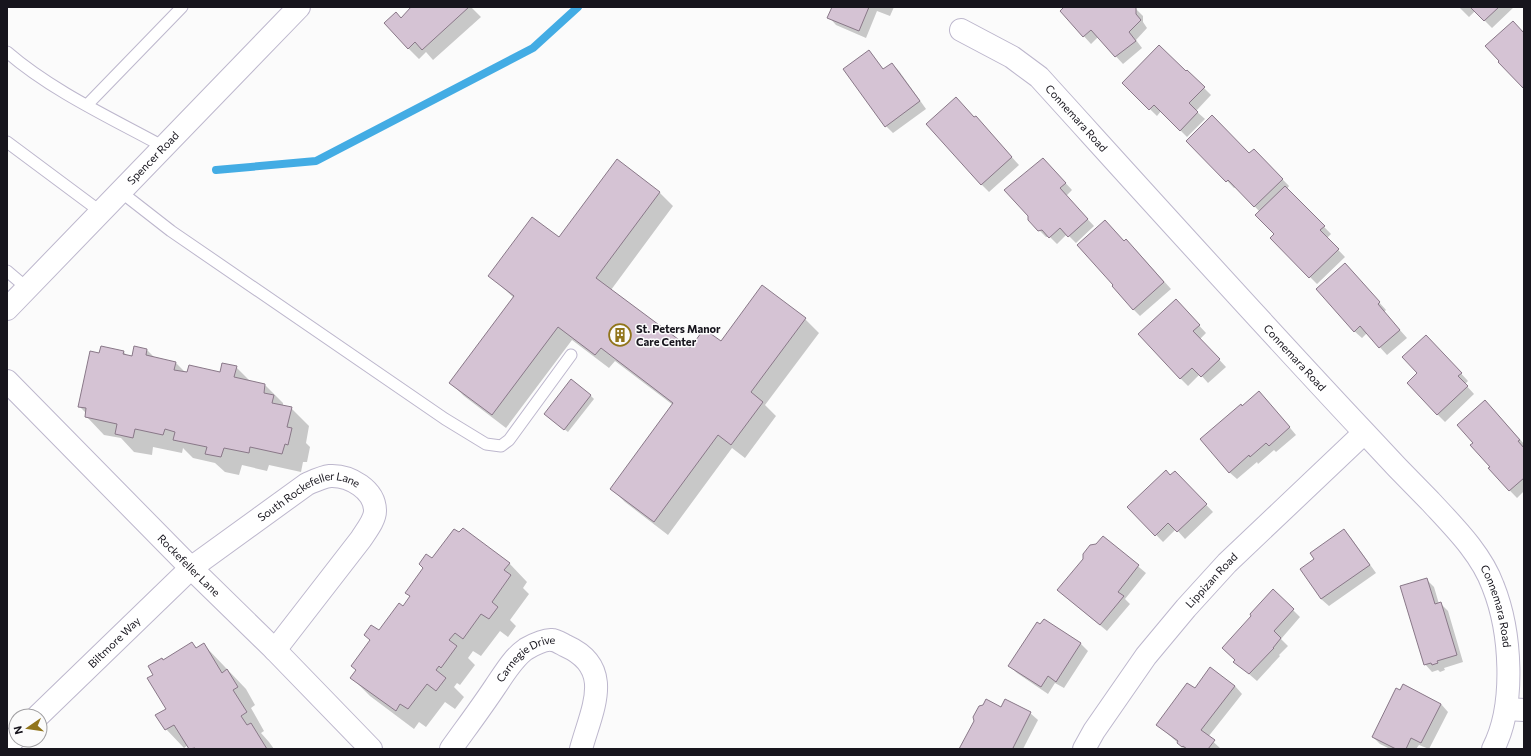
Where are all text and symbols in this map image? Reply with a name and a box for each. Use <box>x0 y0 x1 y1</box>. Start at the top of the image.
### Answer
street label: Connemara Road <box>1043 82 1110 154</box>
street label: Spencer Road <box>124 129 181 187</box>
street label: Connemara Road <box>1261 321 1329 393</box>
building icon: St. Peters Manor Care Center <box>607 322 633 348</box>
place label: St. Peters Manor Care Center <box>636 322 721 348</box>
street label: South Rockefeller Lane <box>255 469 363 524</box>
street label: Rockefeller Lane <box>155 531 223 599</box>
street label: Lippizan Road <box>1182 550 1240 610</box>
street label: Connemara Road <box>1478 562 1514 648</box>
street label: Biltmore Way <box>85 614 143 670</box>
street label: Carnegie Drive <box>493 633 556 684</box>
north arrow <box>8 708 48 748</box>
text: N <box>11 725 25 736</box>

